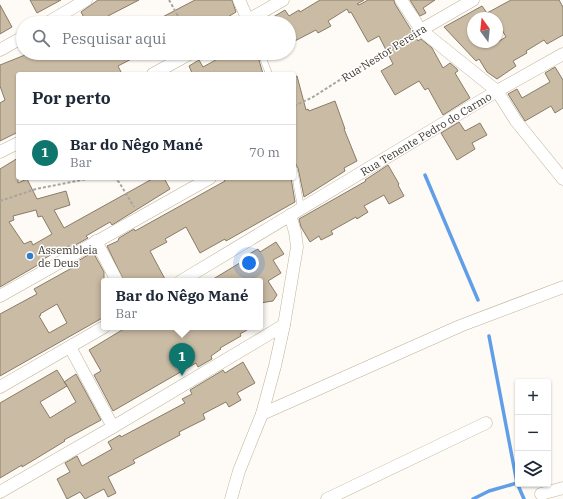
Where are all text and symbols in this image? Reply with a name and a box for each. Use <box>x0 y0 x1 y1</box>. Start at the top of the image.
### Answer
north arrow <box>467 12 503 48</box>
search box <box>16 16 296 60</box>
street label: Rua Nestor Pereira <box>339 21 429 85</box>
icon: search <box>30 27 52 49</box>
text: Pesquisar aqui <box>62 29 166 48</box>
text: Por perto <box>32 87 111 109</box>
street label: Rua Tenente Pedro do Carmo <box>358 89 494 179</box>
text: Bar do Nêgo Mané <box>70 135 203 154</box>
text: 1 <box>41 144 49 161</box>
text: 70 m <box>249 144 280 161</box>
text: Bar <box>70 154 92 171</box>
place label: Assembleia de Deus <box>38 243 98 270</box>
marker: Assembleia de Deus <box>25 251 35 261</box>
your location <box>239 253 259 273</box>
popup <box>101 278 263 330</box>
text: Bar do Nêgo Mané <box>116 286 248 305</box>
text: Bar <box>116 305 137 322</box>
pin: 1 <box>169 343 195 376</box>
map controls <box>515 379 551 487</box>
button: + <box>515 379 551 415</box>
button: − <box>515 415 551 451</box>
button: layers <box>515 451 551 487</box>

